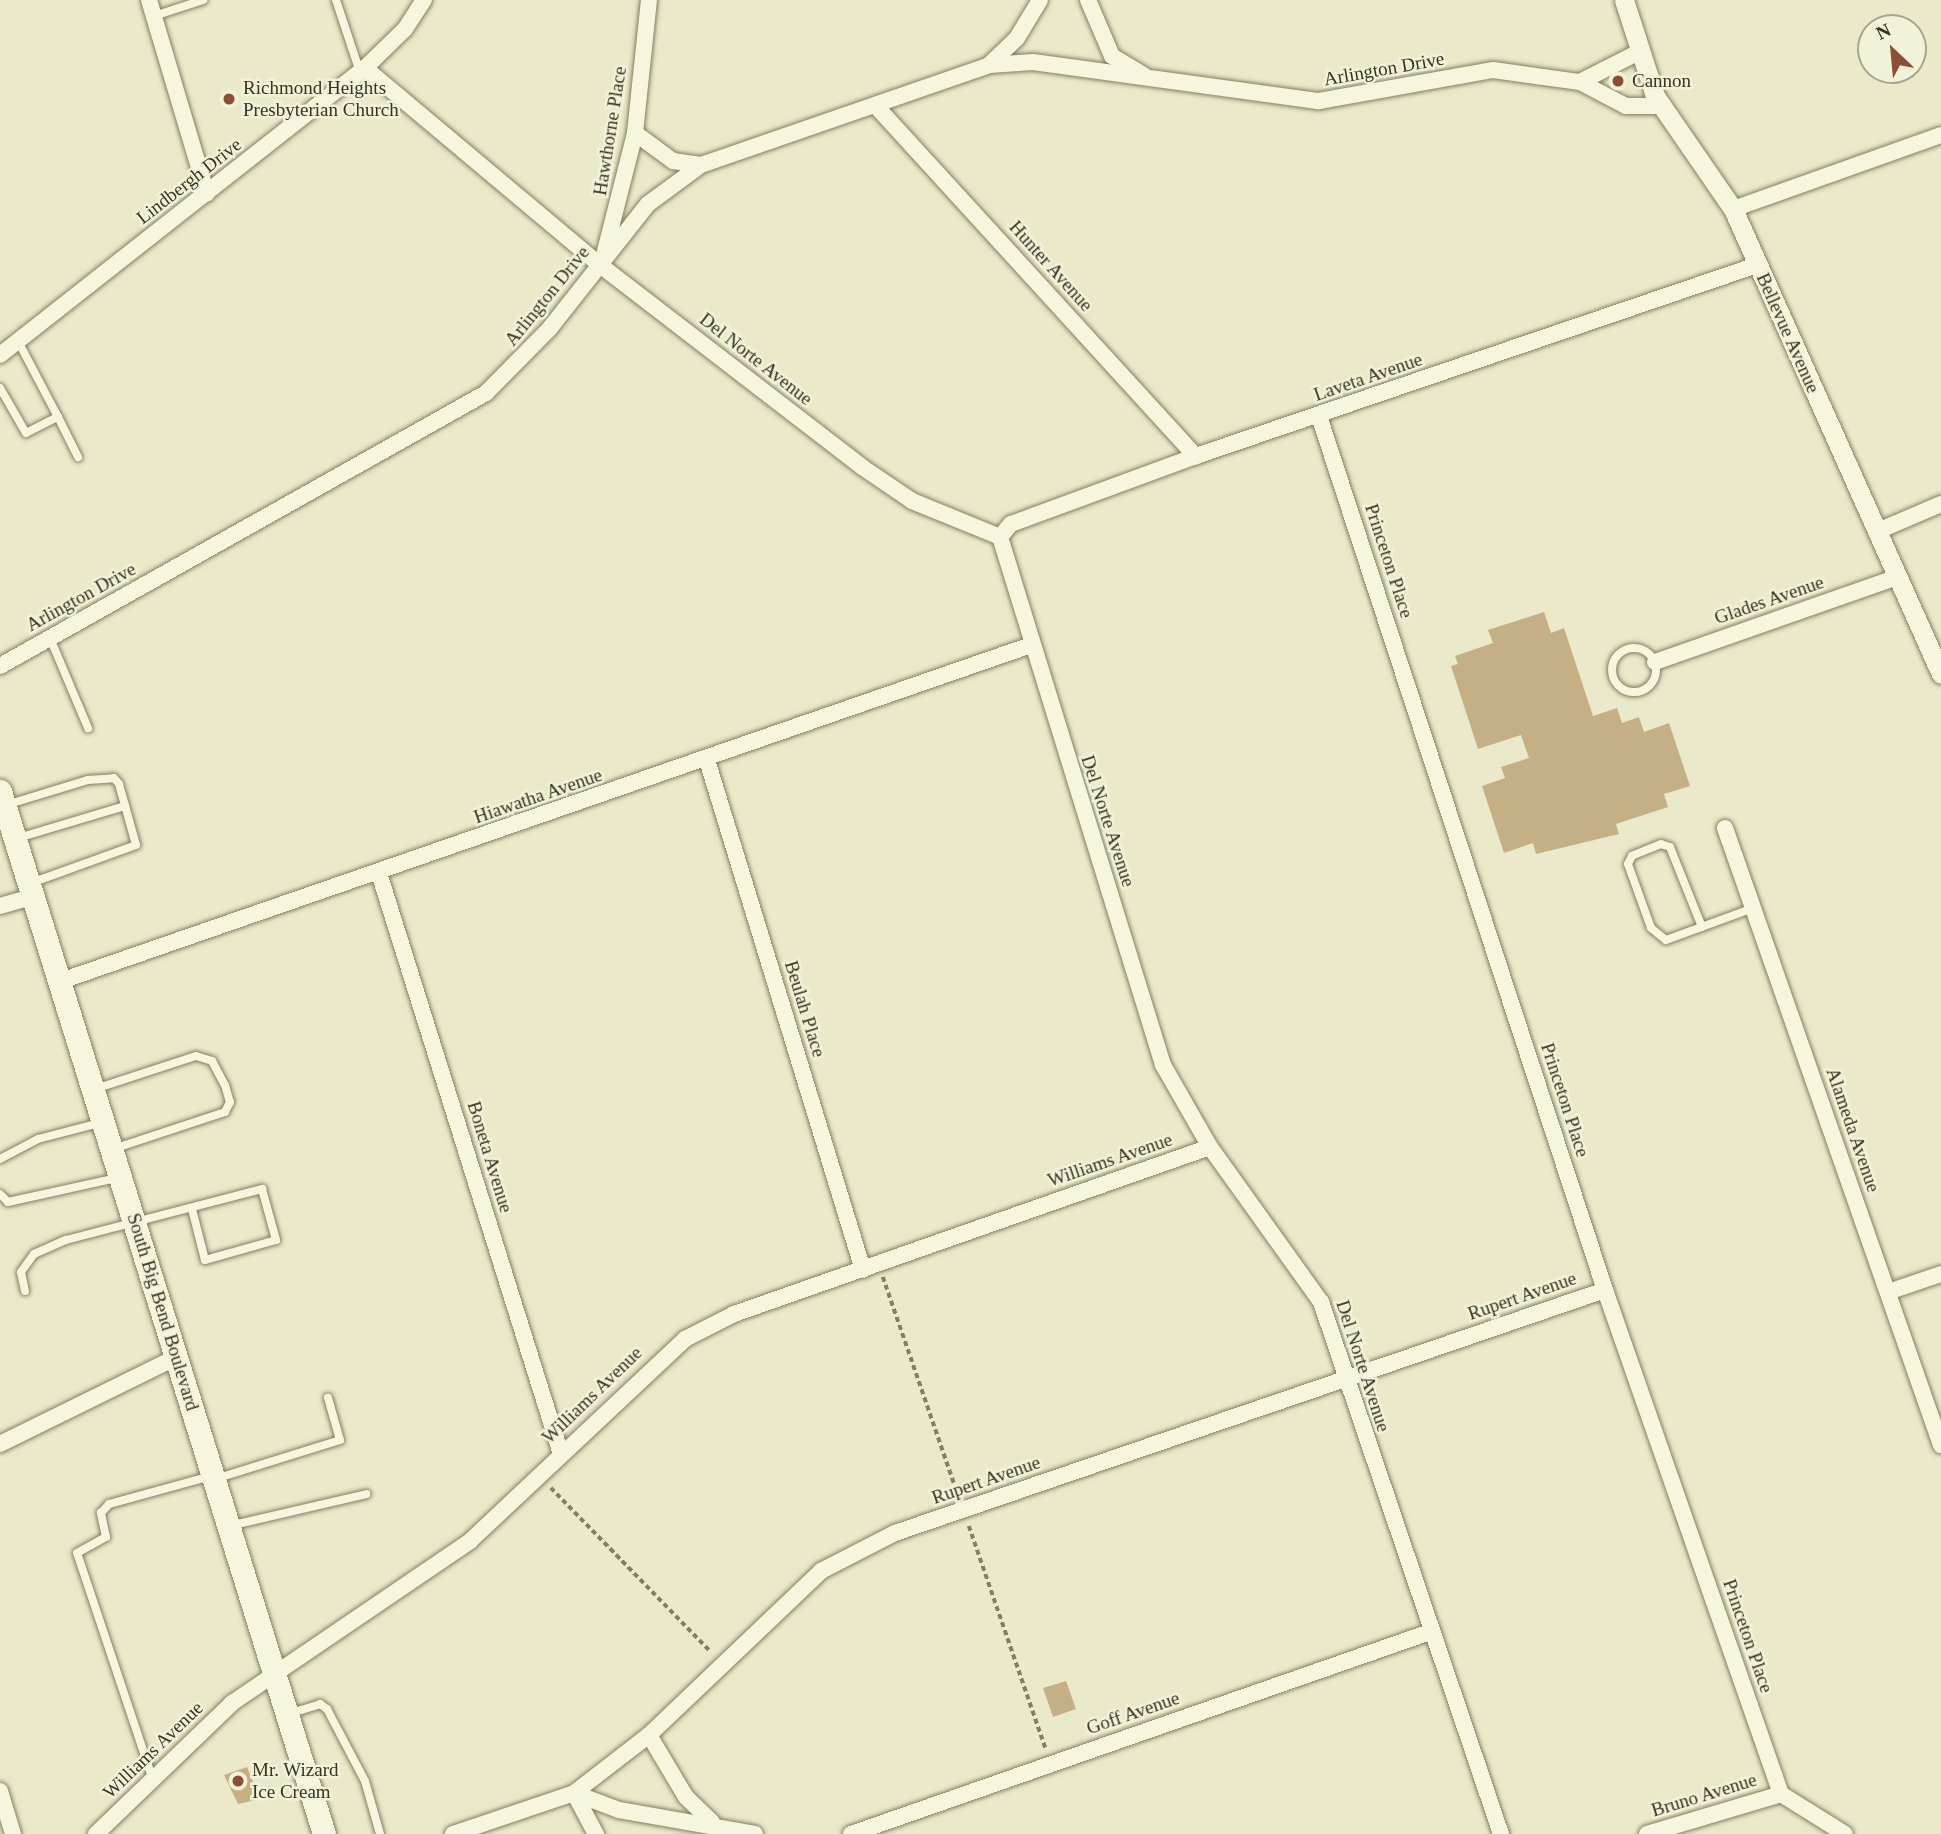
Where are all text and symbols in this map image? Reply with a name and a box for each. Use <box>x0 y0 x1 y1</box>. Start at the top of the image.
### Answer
north arrow <box>1857 14 1927 84</box>
text: N <box>1873 19 1894 44</box>
street label: Arlington Drive <box>1322 47 1446 91</box>
street label: Hawthorne Place <box>589 65 631 197</box>
place label: Cannon <box>1632 70 1691 92</box>
marker: Cannon <box>1610 73 1626 89</box>
place label: Richmond Heights Presbyterian Church <box>243 77 399 121</box>
marker: Richmond Heights Presbyterian Church <box>221 91 237 107</box>
street label: Lindbergh Drive <box>132 133 246 229</box>
street label: Hunter Avenue <box>1004 216 1098 316</box>
street label: Arlington Drive <box>500 241 594 351</box>
street label: Bellevue Avenue <box>1751 269 1825 397</box>
street label: Del Norte Avenue <box>695 308 817 410</box>
street label: Laveta Avenue <box>1310 348 1426 406</box>
street label: Princeton Place <box>1360 501 1418 621</box>
street label: Arlington Drive <box>22 557 140 637</box>
street label: Glades Avenue <box>1711 570 1827 630</box>
street label: Del Norte Avenue <box>1076 752 1140 890</box>
street label: Hiawatha Avenue <box>470 763 606 829</box>
street label: Beulah Place <box>780 958 830 1060</box>
street label: Princeton Place <box>1536 1040 1594 1160</box>
street label: Alameda Avenue <box>1821 1064 1885 1196</box>
street label: Boneta Avenue <box>462 1098 518 1216</box>
street label: Williams Avenue <box>1044 1128 1176 1192</box>
street label: South Big Bend Boulevard <box>122 1211 204 1413</box>
street label: Rupert Avenue <box>1464 1267 1580 1325</box>
street label: Del Norte Avenue <box>1331 1297 1395 1435</box>
street label: Williams Avenue <box>537 1341 647 1449</box>
street label: Rupert Avenue <box>928 1451 1044 1509</box>
street label: Princeton Place <box>1718 1576 1778 1696</box>
street label: Goff Avenue <box>1083 1686 1183 1740</box>
street label: Williams Avenue <box>98 1696 208 1804</box>
place label: Mr. Wizard Ice Cream <box>252 1759 339 1803</box>
street label: Bruno Avenue <box>1648 1768 1760 1822</box>
marker: Mr. Wizard Ice Cream <box>230 1773 246 1789</box>

